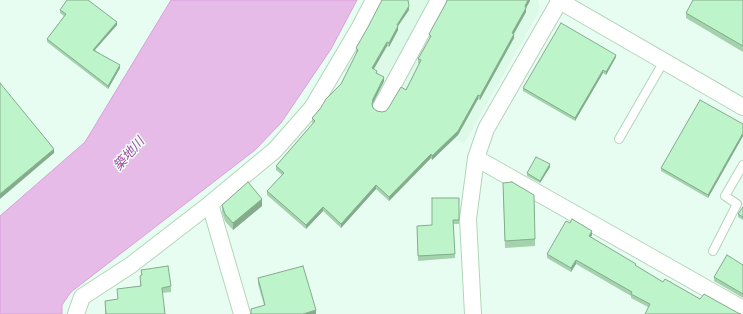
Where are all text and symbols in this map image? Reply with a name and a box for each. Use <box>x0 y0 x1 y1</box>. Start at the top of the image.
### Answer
water label: 築地川 <box>110 134 148 174</box>

